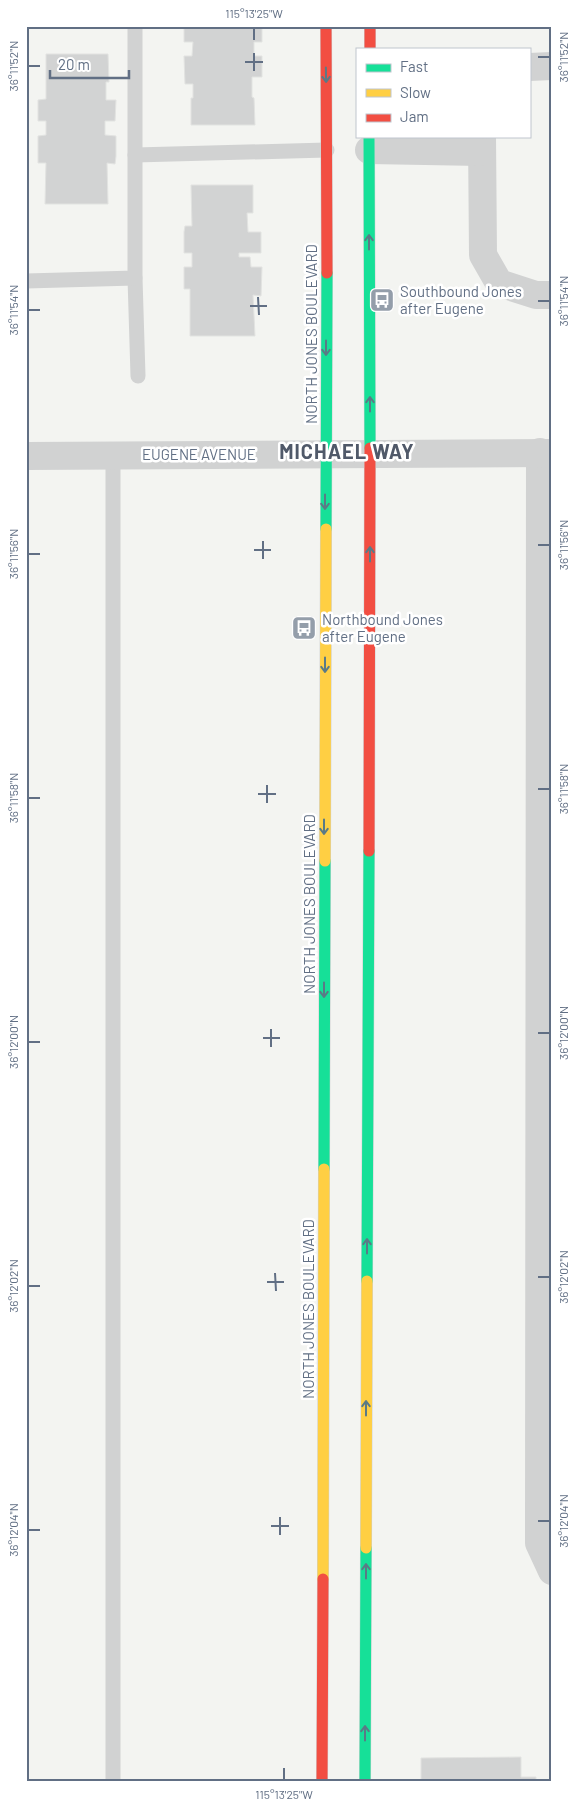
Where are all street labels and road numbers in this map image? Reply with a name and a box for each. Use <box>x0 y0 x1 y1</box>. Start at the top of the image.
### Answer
street label: NORTH JONES BOULEVARD <box>302 244 320 424</box>
street label: EUGENE AVENUE <box>142 445 256 463</box>
street label: NORTH JONES BOULEVARD <box>300 814 318 994</box>
street label: NORTH JONES BOULEVARD <box>299 1219 317 1399</box>

